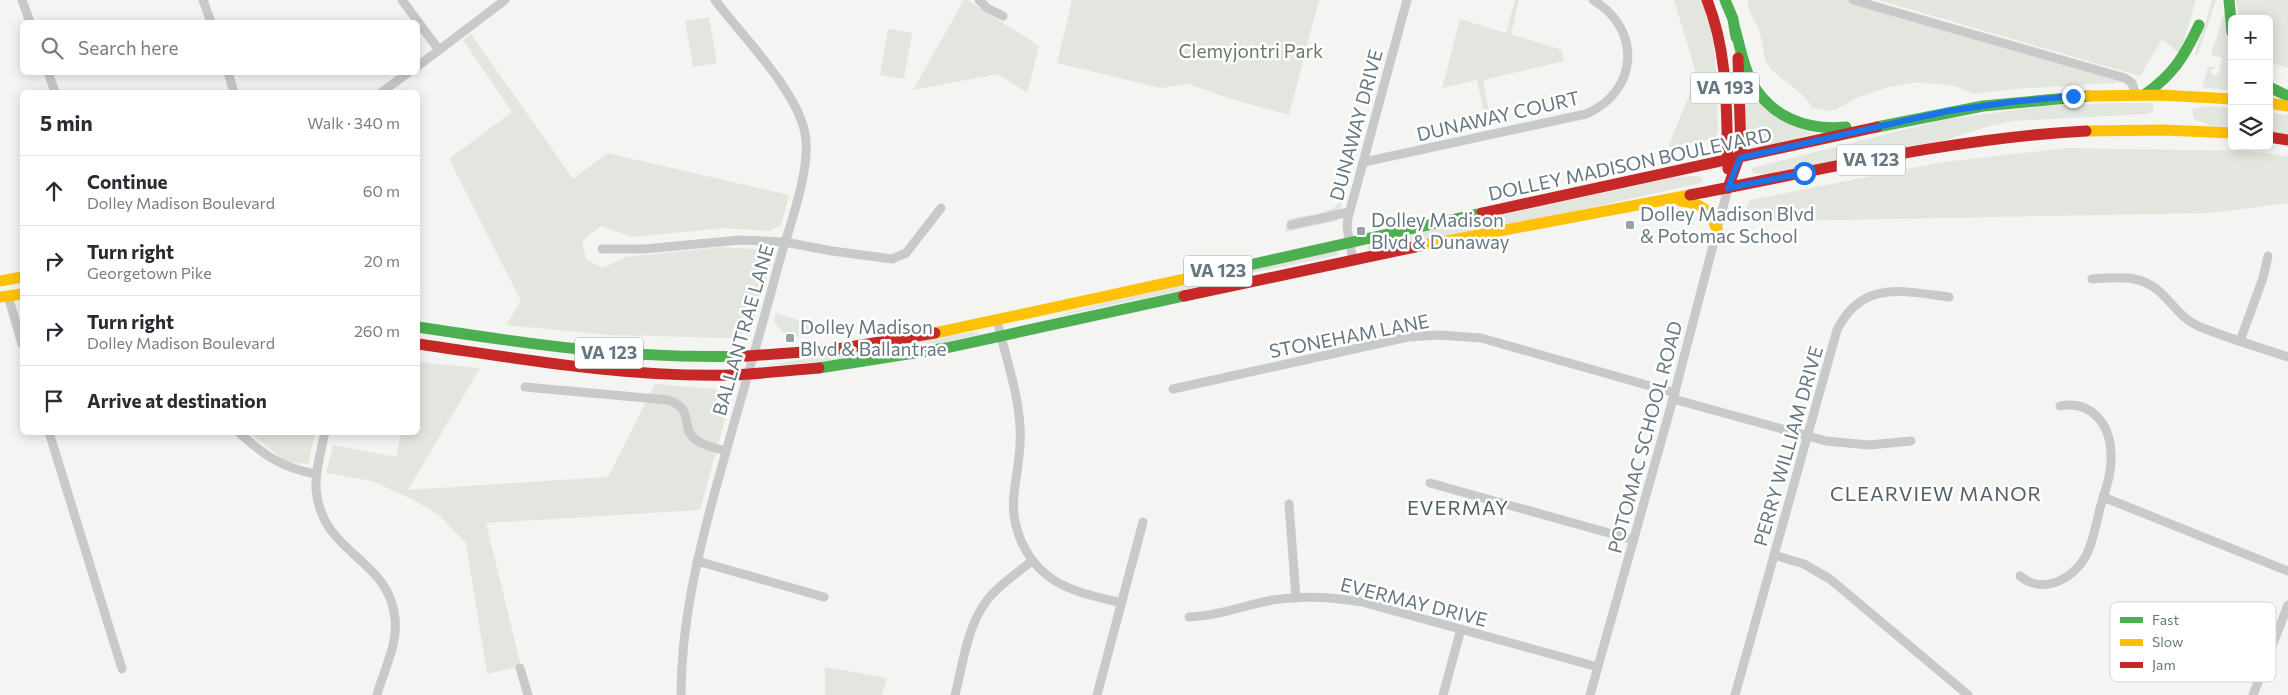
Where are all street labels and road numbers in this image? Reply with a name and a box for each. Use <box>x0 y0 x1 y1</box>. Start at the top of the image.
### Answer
street label: DUNAWAY DRIVE <box>1324 47 1387 203</box>
road number: VA 193 <box>1691 73 1759 104</box>
street label: DUNAWAY COURT <box>1414 86 1582 145</box>
street label: DOLLEY MADISON BOULEVARD <box>1486 122 1774 205</box>
road number: VA 123 <box>1837 144 1905 176</box>
street label: BALLANTRAE LANE <box>707 242 778 418</box>
road number: VA 123 <box>1184 256 1252 286</box>
street label: STONEHAM LANE <box>1267 309 1431 362</box>
street label: POTOMAC SCHOOL ROAD <box>1602 318 1687 555</box>
road number: VA 123 <box>575 338 643 368</box>
street label: PERRY WILLIAM DRIVE <box>1748 343 1827 549</box>
street label: EVERMAY DRIVE <box>1338 572 1490 631</box>

